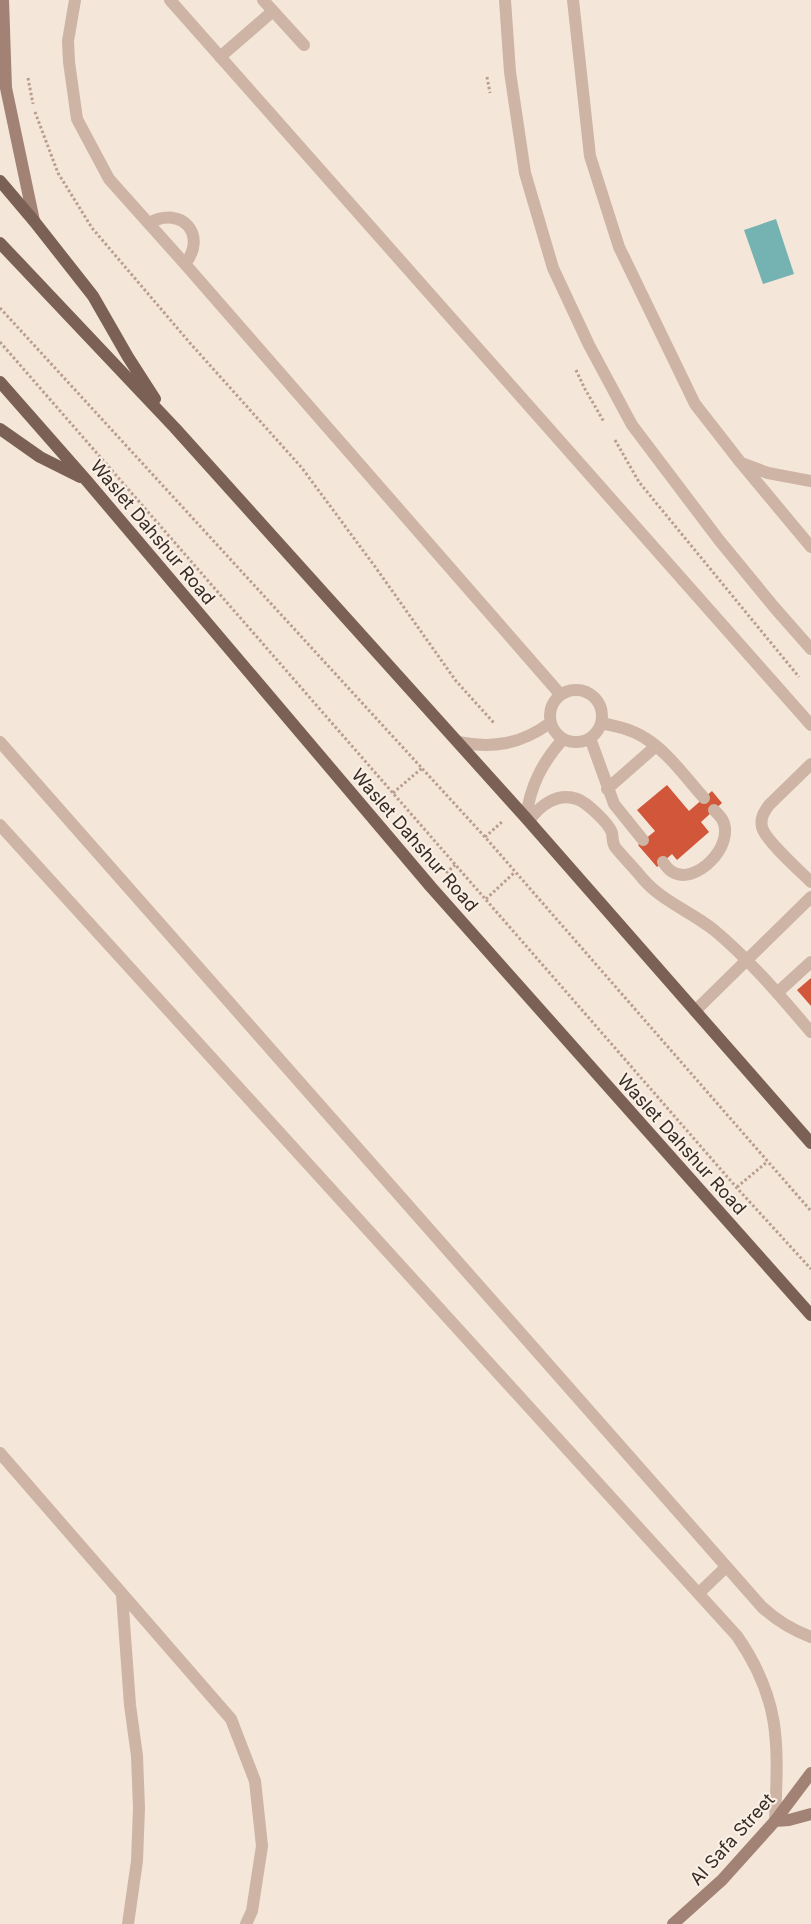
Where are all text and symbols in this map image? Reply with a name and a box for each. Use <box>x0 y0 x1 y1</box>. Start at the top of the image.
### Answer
street label: Waslet Dahshur Road <box>86 456 220 608</box>
street label: Waslet Dahshur Road <box>347 764 483 916</box>
street label: Waslet Dahshur Road <box>613 1069 751 1219</box>
street label: Al Safa Street <box>685 1789 779 1889</box>

